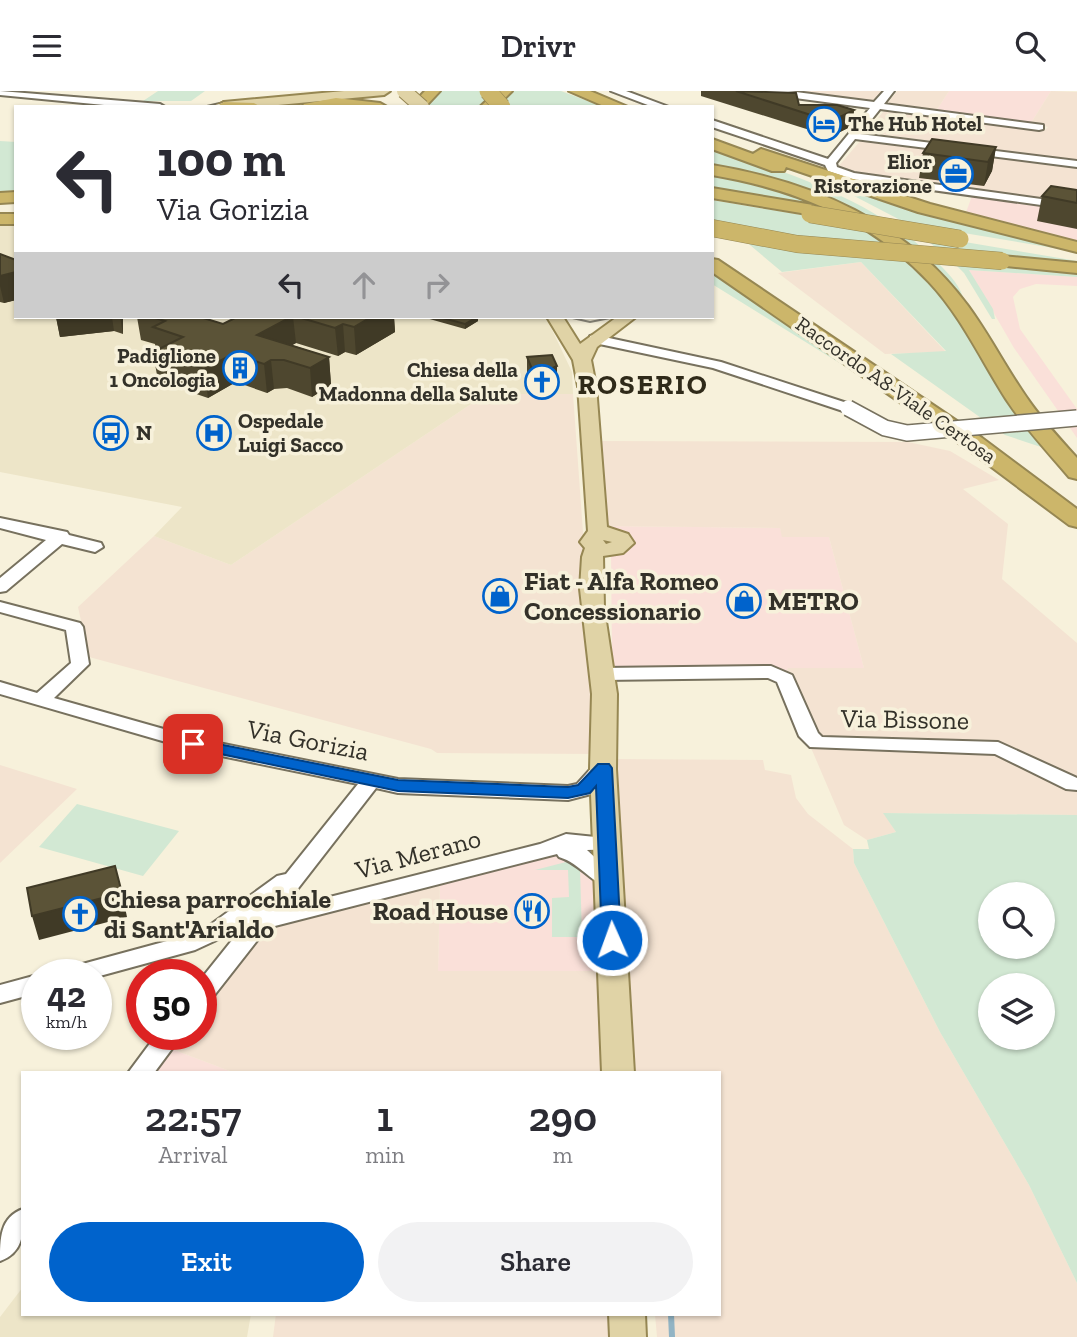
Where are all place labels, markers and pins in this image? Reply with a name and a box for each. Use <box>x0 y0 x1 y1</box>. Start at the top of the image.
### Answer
hotel icon: The Hub Hotel <box>805 105 843 143</box>
place label: The Hub Hotel <box>848 111 982 136</box>
place label: Elior Ristorazione <box>814 149 932 198</box>
office icon: Elior Ristorazione <box>937 155 975 193</box>
place label: Padiglione 1 Oncologia <box>110 343 216 392</box>
building icon: Padiglione 1 Oncologia <box>221 349 259 387</box>
place label: Chiesa della Madonna della Salute <box>319 357 518 406</box>
church icon: Chiesa della Madonna della Salute <box>523 363 561 401</box>
place label: Ospedale Luigi Sacco <box>238 408 343 457</box>
bus stop icon: N <box>92 414 130 452</box>
hospital icon: Ospedale Luigi Sacco <box>195 414 233 452</box>
place label: N <box>136 420 152 445</box>
place label: Fiat - Alfa Romeo Concessionario <box>524 565 719 627</box>
shop icon: Fiat - Alfa Romeo Concessionario <box>481 577 519 615</box>
shop icon: METRO <box>725 582 763 620</box>
place label: METRO <box>768 585 859 617</box>
pin <box>163 714 223 774</box>
place label: Chiesa parrocchiale di Sant'Arialdo <box>104 883 332 945</box>
restaurant icon: Road House <box>513 892 551 930</box>
church icon: Chiesa parrocchiale di Sant'Arialdo <box>61 895 99 933</box>
place label: Road House <box>373 895 508 927</box>

